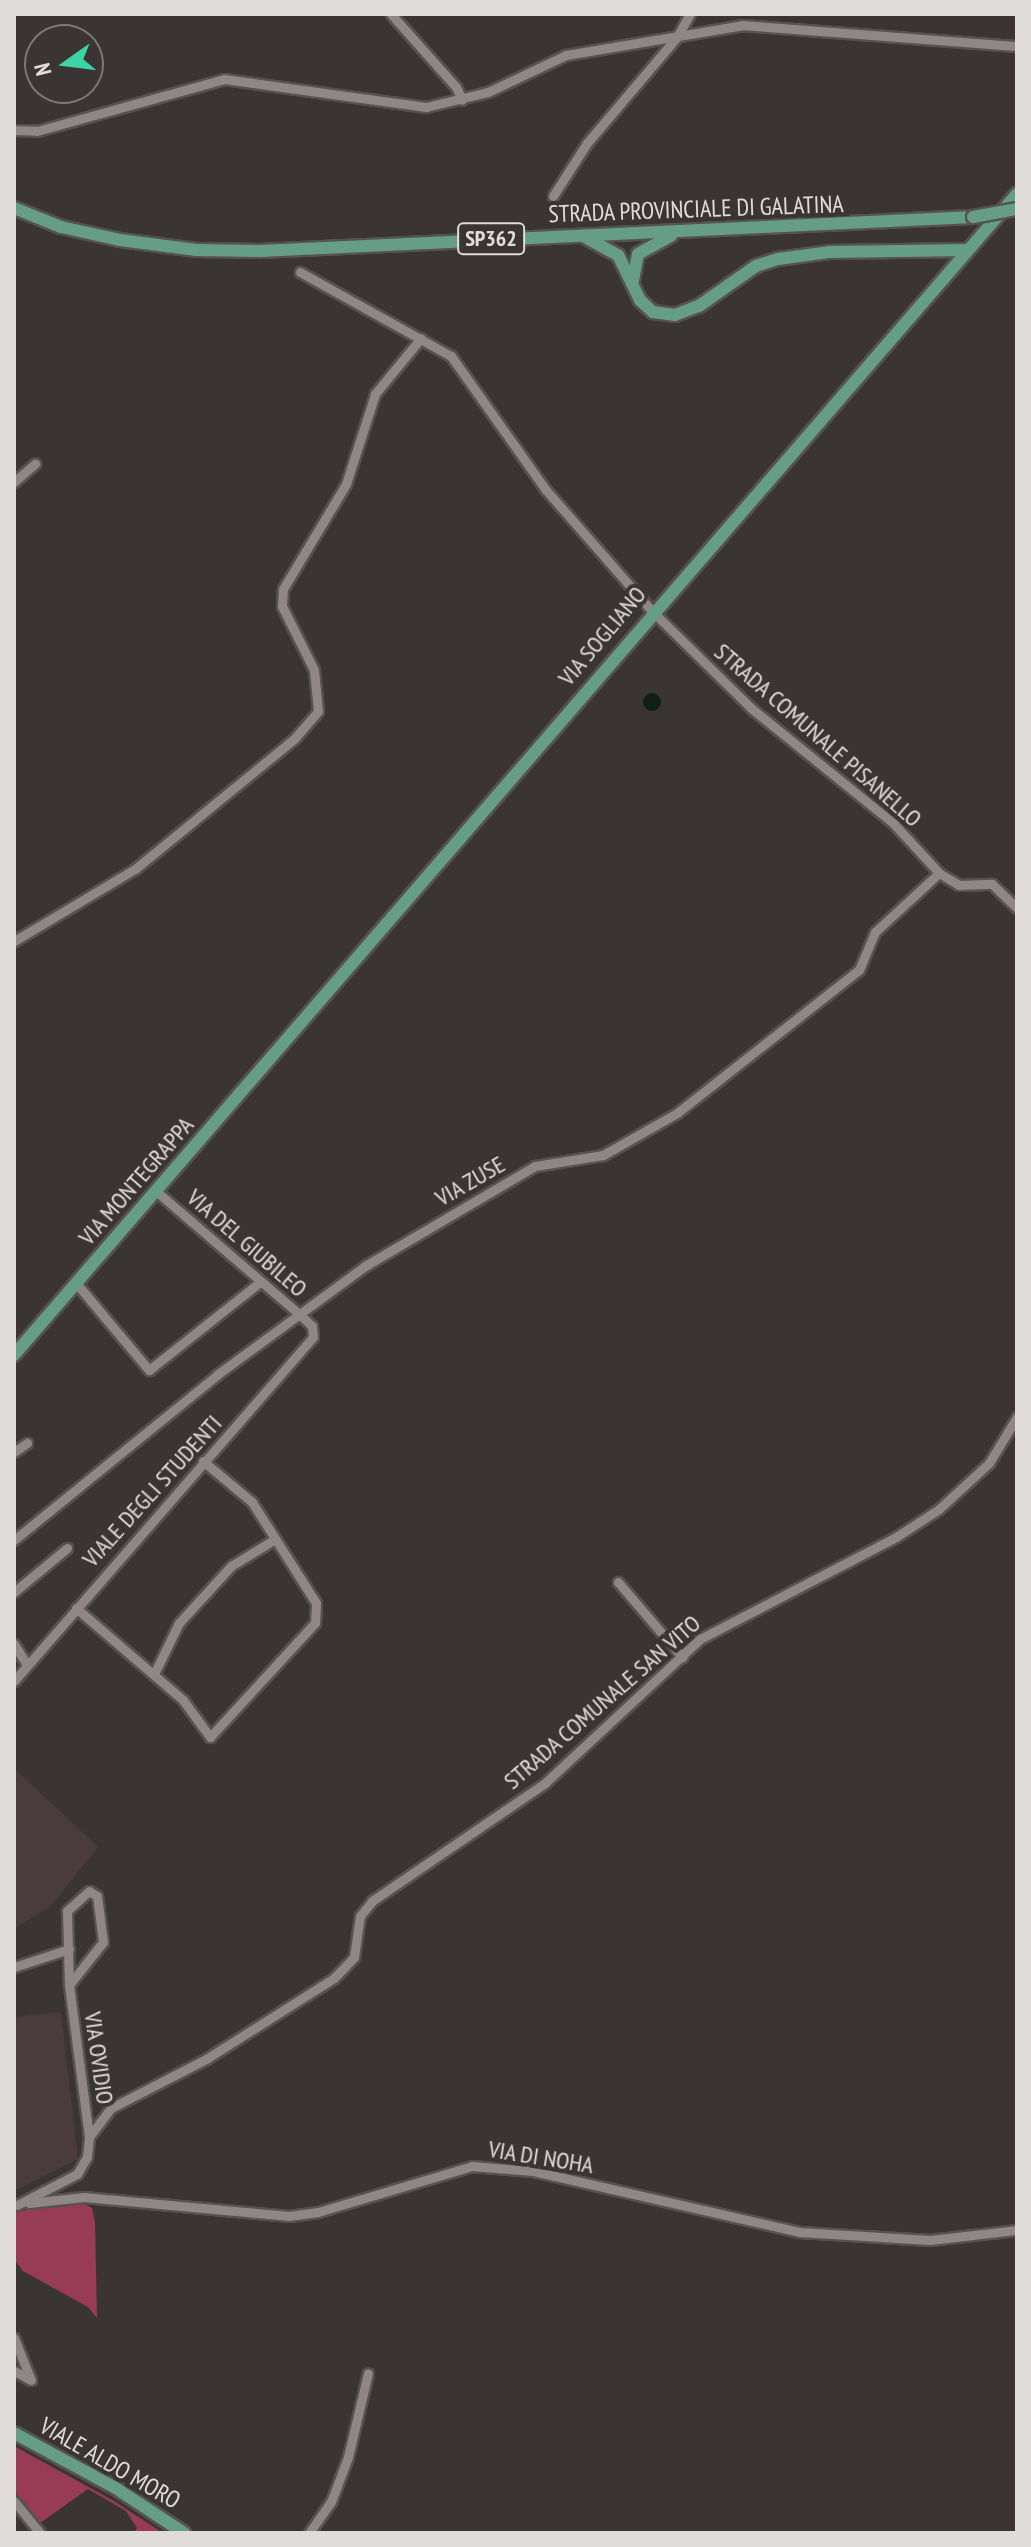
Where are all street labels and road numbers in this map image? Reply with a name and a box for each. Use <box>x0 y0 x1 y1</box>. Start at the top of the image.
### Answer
street label: STRADA PROVINCIALE DI GALATINA <box>547 189 845 229</box>
road number: SP362 <box>457 221 525 257</box>
street label: VIA SOGLIANO <box>552 580 652 692</box>
street label: STRADA COMUNALE PISANELLO <box>708 637 928 833</box>
street label: VIA MONTEGRAPPA <box>72 1111 200 1251</box>
street label: VIA ZUSE <box>430 1149 510 1213</box>
street label: VIA DEL GIUBILEO <box>180 1182 314 1304</box>
street label: VIALE DEGLI STUDENTI <box>76 1409 228 1573</box>
street label: STRADA COMUNALE SAN VITO <box>497 1608 707 1796</box>
street label: VIA OVIDIO <box>78 2010 120 2106</box>
street label: VIA DI NOHA <box>486 2134 596 2180</box>
street label: VIALE ALDO MORO <box>34 2411 186 2515</box>

